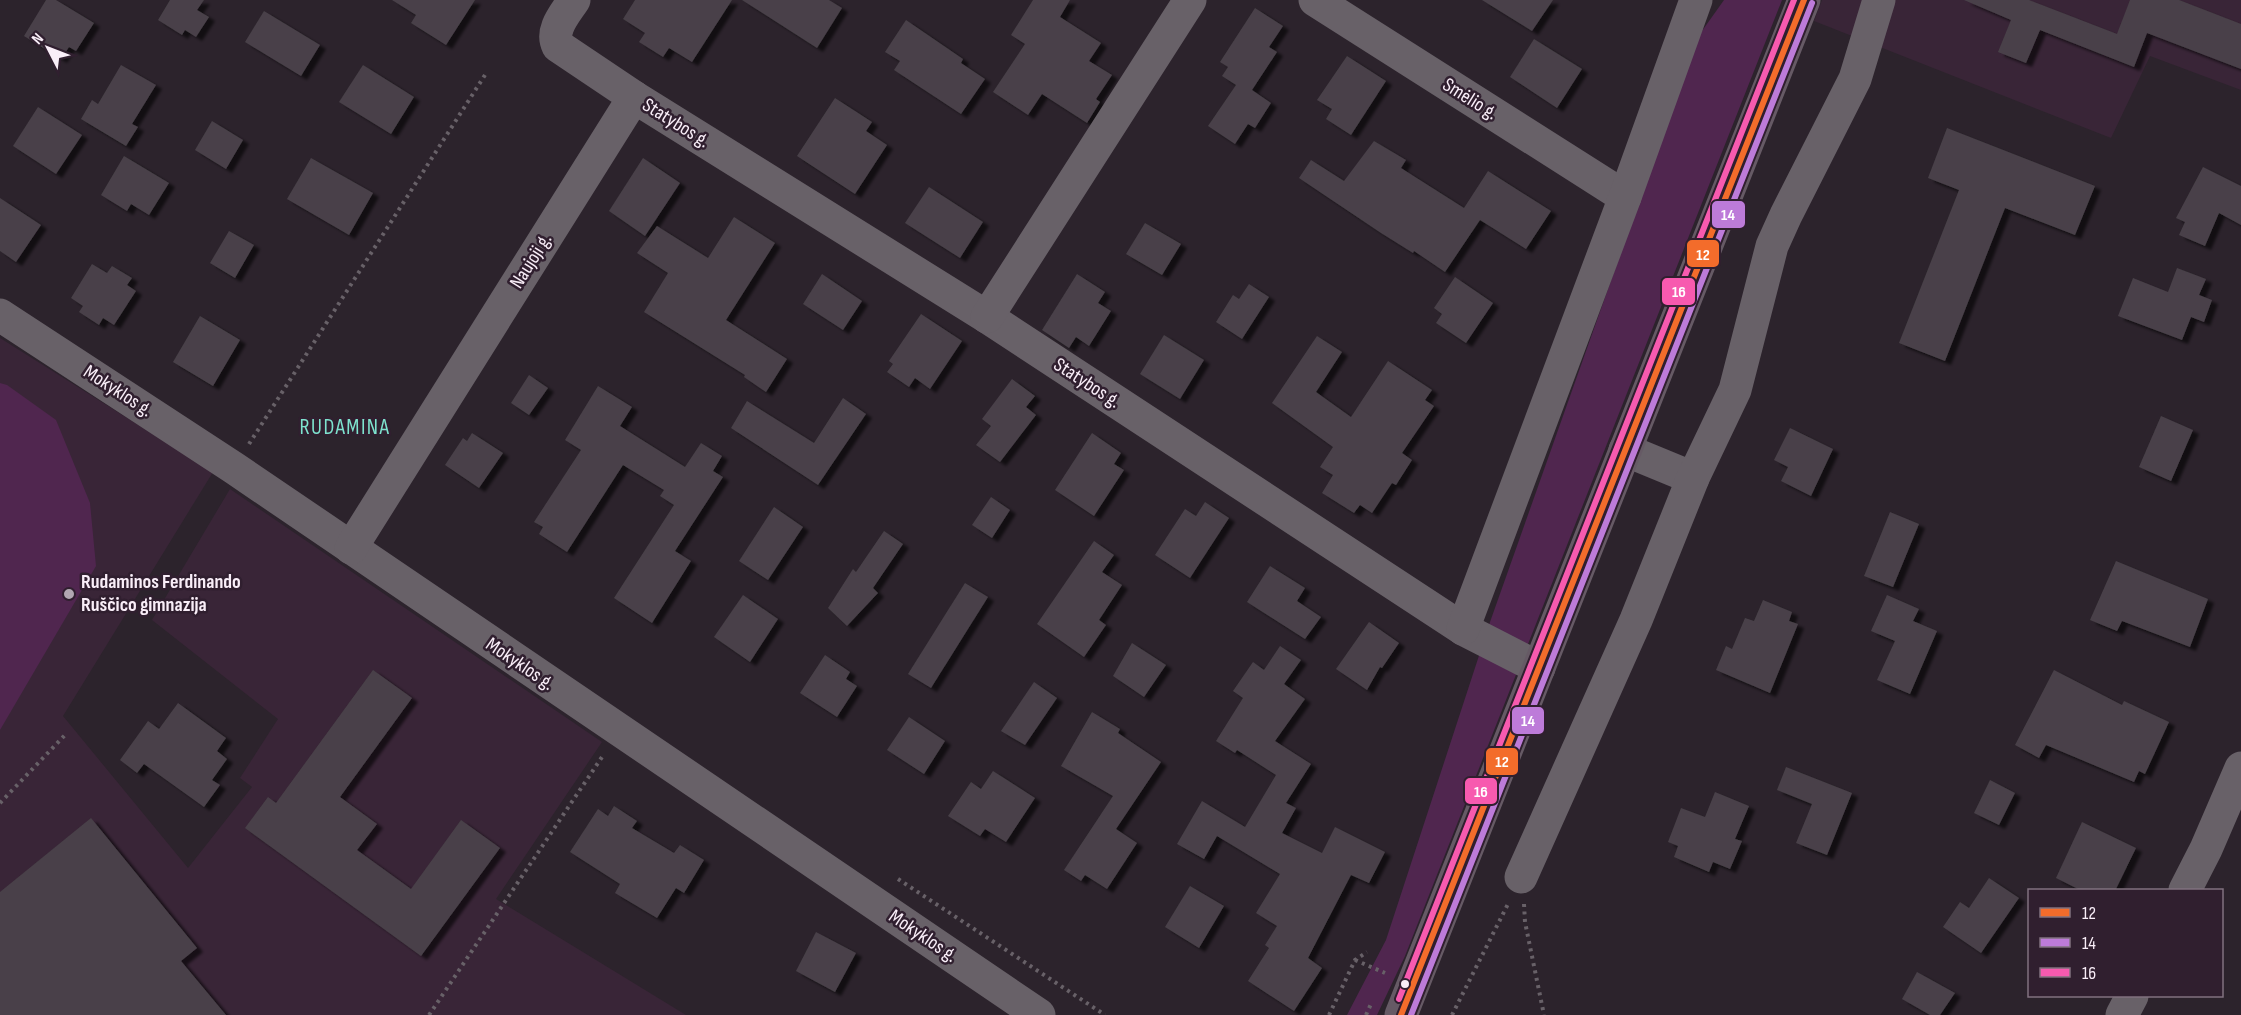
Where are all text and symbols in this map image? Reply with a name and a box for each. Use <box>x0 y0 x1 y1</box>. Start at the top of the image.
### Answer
north arrow <box>18 18 78 78</box>
text: N <box>28 29 48 48</box>
street label: Smėlio g. <box>1438 73 1502 125</box>
street label: Statybos g. <box>638 93 714 153</box>
line badge: 14 <box>1711 200 1746 229</box>
text: 14 <box>1721 206 1735 225</box>
street label: Naujoji g. <box>505 229 557 293</box>
line badge: 12 <box>1686 239 1720 268</box>
text: 12 <box>1696 246 1710 265</box>
line badge: 16 <box>1661 277 1696 306</box>
text: 16 <box>1672 283 1686 302</box>
street label: Statybos g. <box>1049 353 1125 413</box>
street label: Mokyklos g. <box>79 360 157 422</box>
district label: RUDAMINA <box>299 414 391 441</box>
place label: Rudaminos Ferdinando Ruščico gimnazija <box>81 570 241 617</box>
marker: Rudaminos Ferdinando Ruščico gimnazija <box>62 587 76 601</box>
street label: Mokyklos g. <box>481 632 559 696</box>
line badge: 14 <box>1511 706 1545 735</box>
text: 14 <box>1521 712 1535 731</box>
line badge: 12 <box>1485 747 1519 776</box>
text: 12 <box>1495 753 1509 772</box>
line badge: 16 <box>1464 777 1498 805</box>
text: 16 <box>1474 783 1488 802</box>
legend <box>2028 889 2223 997</box>
text: 12 <box>2082 903 2096 924</box>
street label: Mokyklos g. <box>884 904 962 968</box>
text: 14 <box>2082 933 2096 954</box>
text: 16 <box>2082 963 2096 984</box>
unlabelled marker <box>1399 978 1411 990</box>

